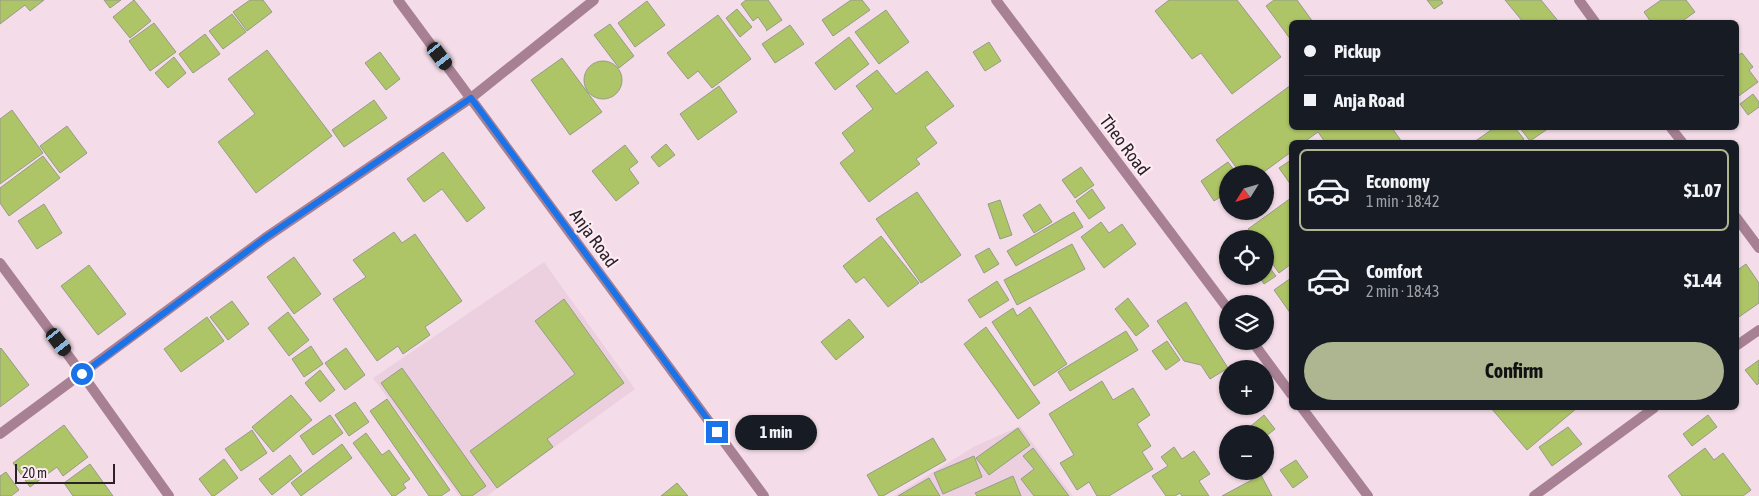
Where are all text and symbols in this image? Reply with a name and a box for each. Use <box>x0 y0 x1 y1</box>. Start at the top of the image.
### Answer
car <box>424 40 455 72</box>
text: Pickup <box>1334 40 1381 62</box>
text: Anja Road <box>1334 89 1405 111</box>
street label: Theo Road <box>1096 111 1154 179</box>
north arrow <box>1219 165 1274 220</box>
map controls <box>1219 165 1274 480</box>
icon: car <box>1306 168 1351 213</box>
text: Economy <box>1366 170 1430 192</box>
text: $1.07 <box>1684 179 1722 201</box>
text: 1 min · 18:42 <box>1366 192 1439 210</box>
street label: Anja Road <box>566 205 622 271</box>
button: locate <box>1219 230 1274 285</box>
icon: car <box>1306 258 1351 303</box>
text: Comfort <box>1366 260 1422 282</box>
text: $1.44 <box>1684 269 1722 291</box>
text: 2 min · 18:43 <box>1366 282 1439 300</box>
button: layers <box>1219 295 1274 350</box>
car <box>43 326 74 358</box>
button: Confirm <box>1304 342 1724 400</box>
button: + <box>1219 360 1274 415</box>
route start <box>71 363 93 385</box>
callout: 1 min <box>734 414 817 450</box>
route end <box>706 421 728 443</box>
text: 1 min <box>760 423 792 441</box>
button: − <box>1219 425 1274 480</box>
scale bar <box>15 461 115 484</box>
text: 20 m <box>22 465 47 481</box>

